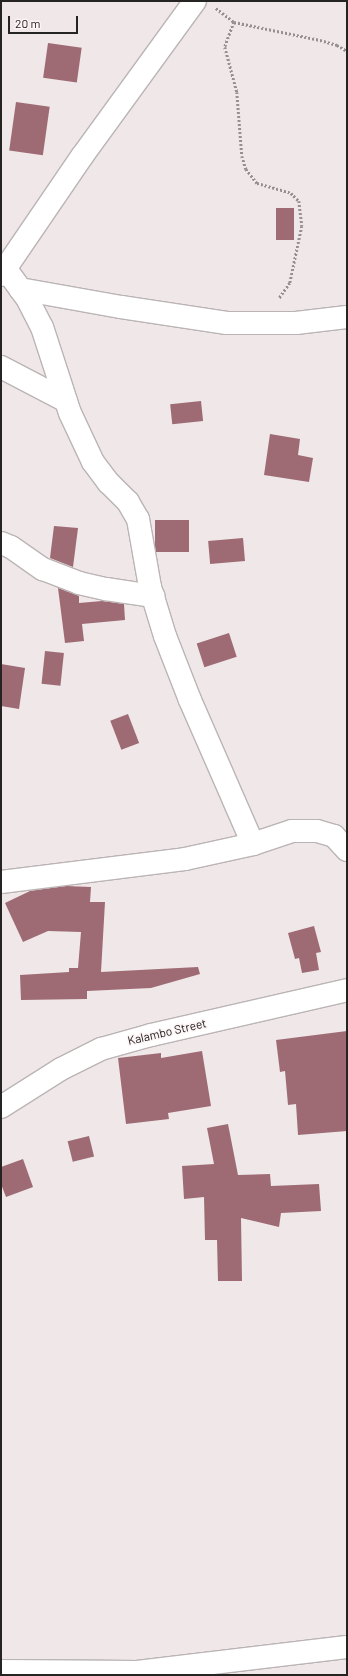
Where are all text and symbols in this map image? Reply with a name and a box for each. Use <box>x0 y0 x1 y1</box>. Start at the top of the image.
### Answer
scale bar <box>10 8 80 34</box>
text: 20 m <box>15 16 41 30</box>
street label: Kalambo Street <box>126 1016 208 1048</box>

